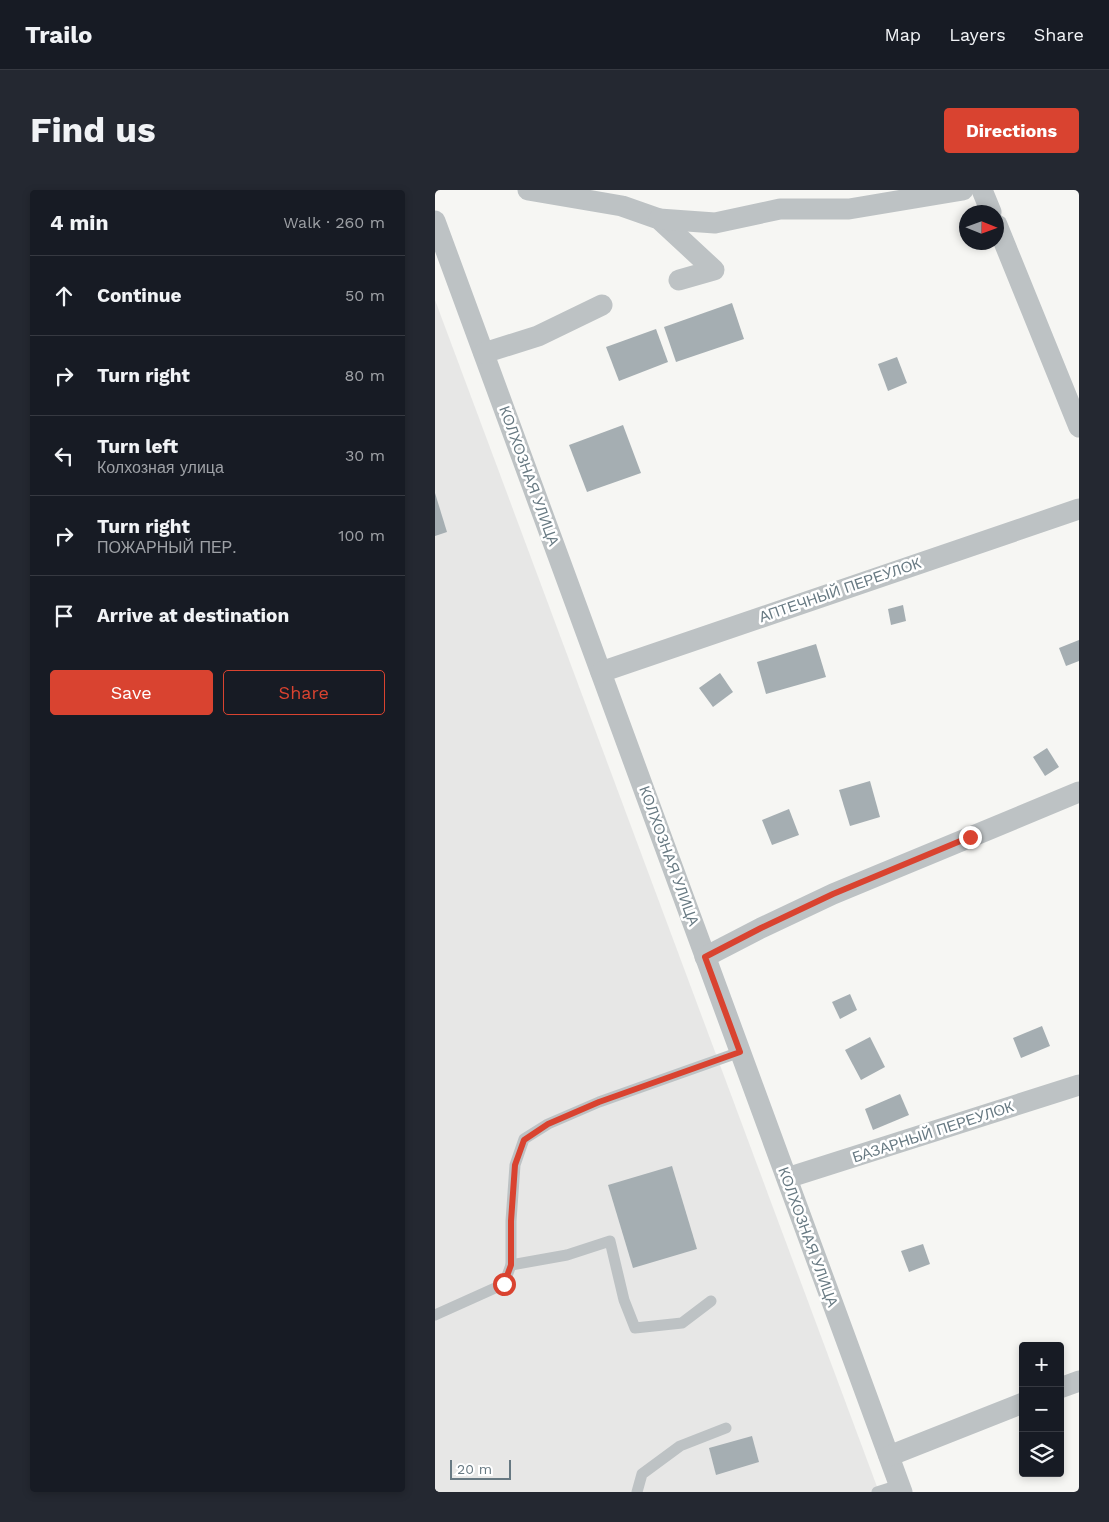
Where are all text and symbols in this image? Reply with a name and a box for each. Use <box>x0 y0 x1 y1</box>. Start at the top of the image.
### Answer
text: Trailo <box>25 21 92 49</box>
text: Map <box>884 24 921 45</box>
text: Layers <box>949 24 1006 45</box>
text: Share <box>1034 24 1084 45</box>
button: Directions <box>944 108 1079 153</box>
text: Find us <box>30 109 156 151</box>
north arrow <box>959 205 1004 250</box>
text: 4 min <box>50 210 108 235</box>
text: Walk · 260 m <box>283 213 385 232</box>
icon: ahead <box>50 282 78 310</box>
text: Continue <box>97 284 181 307</box>
text: 50 m <box>345 286 385 305</box>
icon: right <box>50 362 78 390</box>
text: Turn right <box>97 364 190 387</box>
text: 80 m <box>344 366 385 385</box>
street label: КОЛХОЗНАЯ УЛИЦА <box>495 404 563 548</box>
text: Turn left <box>97 435 178 458</box>
icon: left <box>50 442 78 470</box>
text: 30 m <box>345 446 385 465</box>
text: Колхозная улица <box>97 458 224 477</box>
text: Turn right <box>97 515 190 538</box>
icon: right <box>50 522 78 550</box>
text: 100 m <box>338 526 385 545</box>
text: ПОЖАРНЫЙ ПЕР. <box>97 538 237 557</box>
street label: АПТЕЧНЫЙ ПЕРЕУЛОК <box>757 554 923 626</box>
icon: arrive <box>50 602 78 630</box>
text: Arrive at destination <box>97 604 289 627</box>
button: Save <box>50 670 213 715</box>
button: Share <box>223 670 385 715</box>
street label: КОЛХОЗНАЯ УЛИЦА <box>635 784 703 928</box>
route end <box>959 826 982 849</box>
street label: БАЗАРНЫЙ ПЕРЕУЛОК <box>850 1097 1016 1167</box>
street label: КОЛХОЗНАЯ УЛИЦА <box>774 1165 842 1309</box>
route start <box>493 1273 516 1296</box>
map controls <box>1019 1342 1064 1477</box>
button: + <box>1019 1342 1064 1387</box>
button: − <box>1019 1387 1064 1432</box>
button: layers <box>1019 1432 1064 1477</box>
scale bar <box>450 1457 511 1480</box>
text: 20 m <box>457 1461 492 1477</box>

